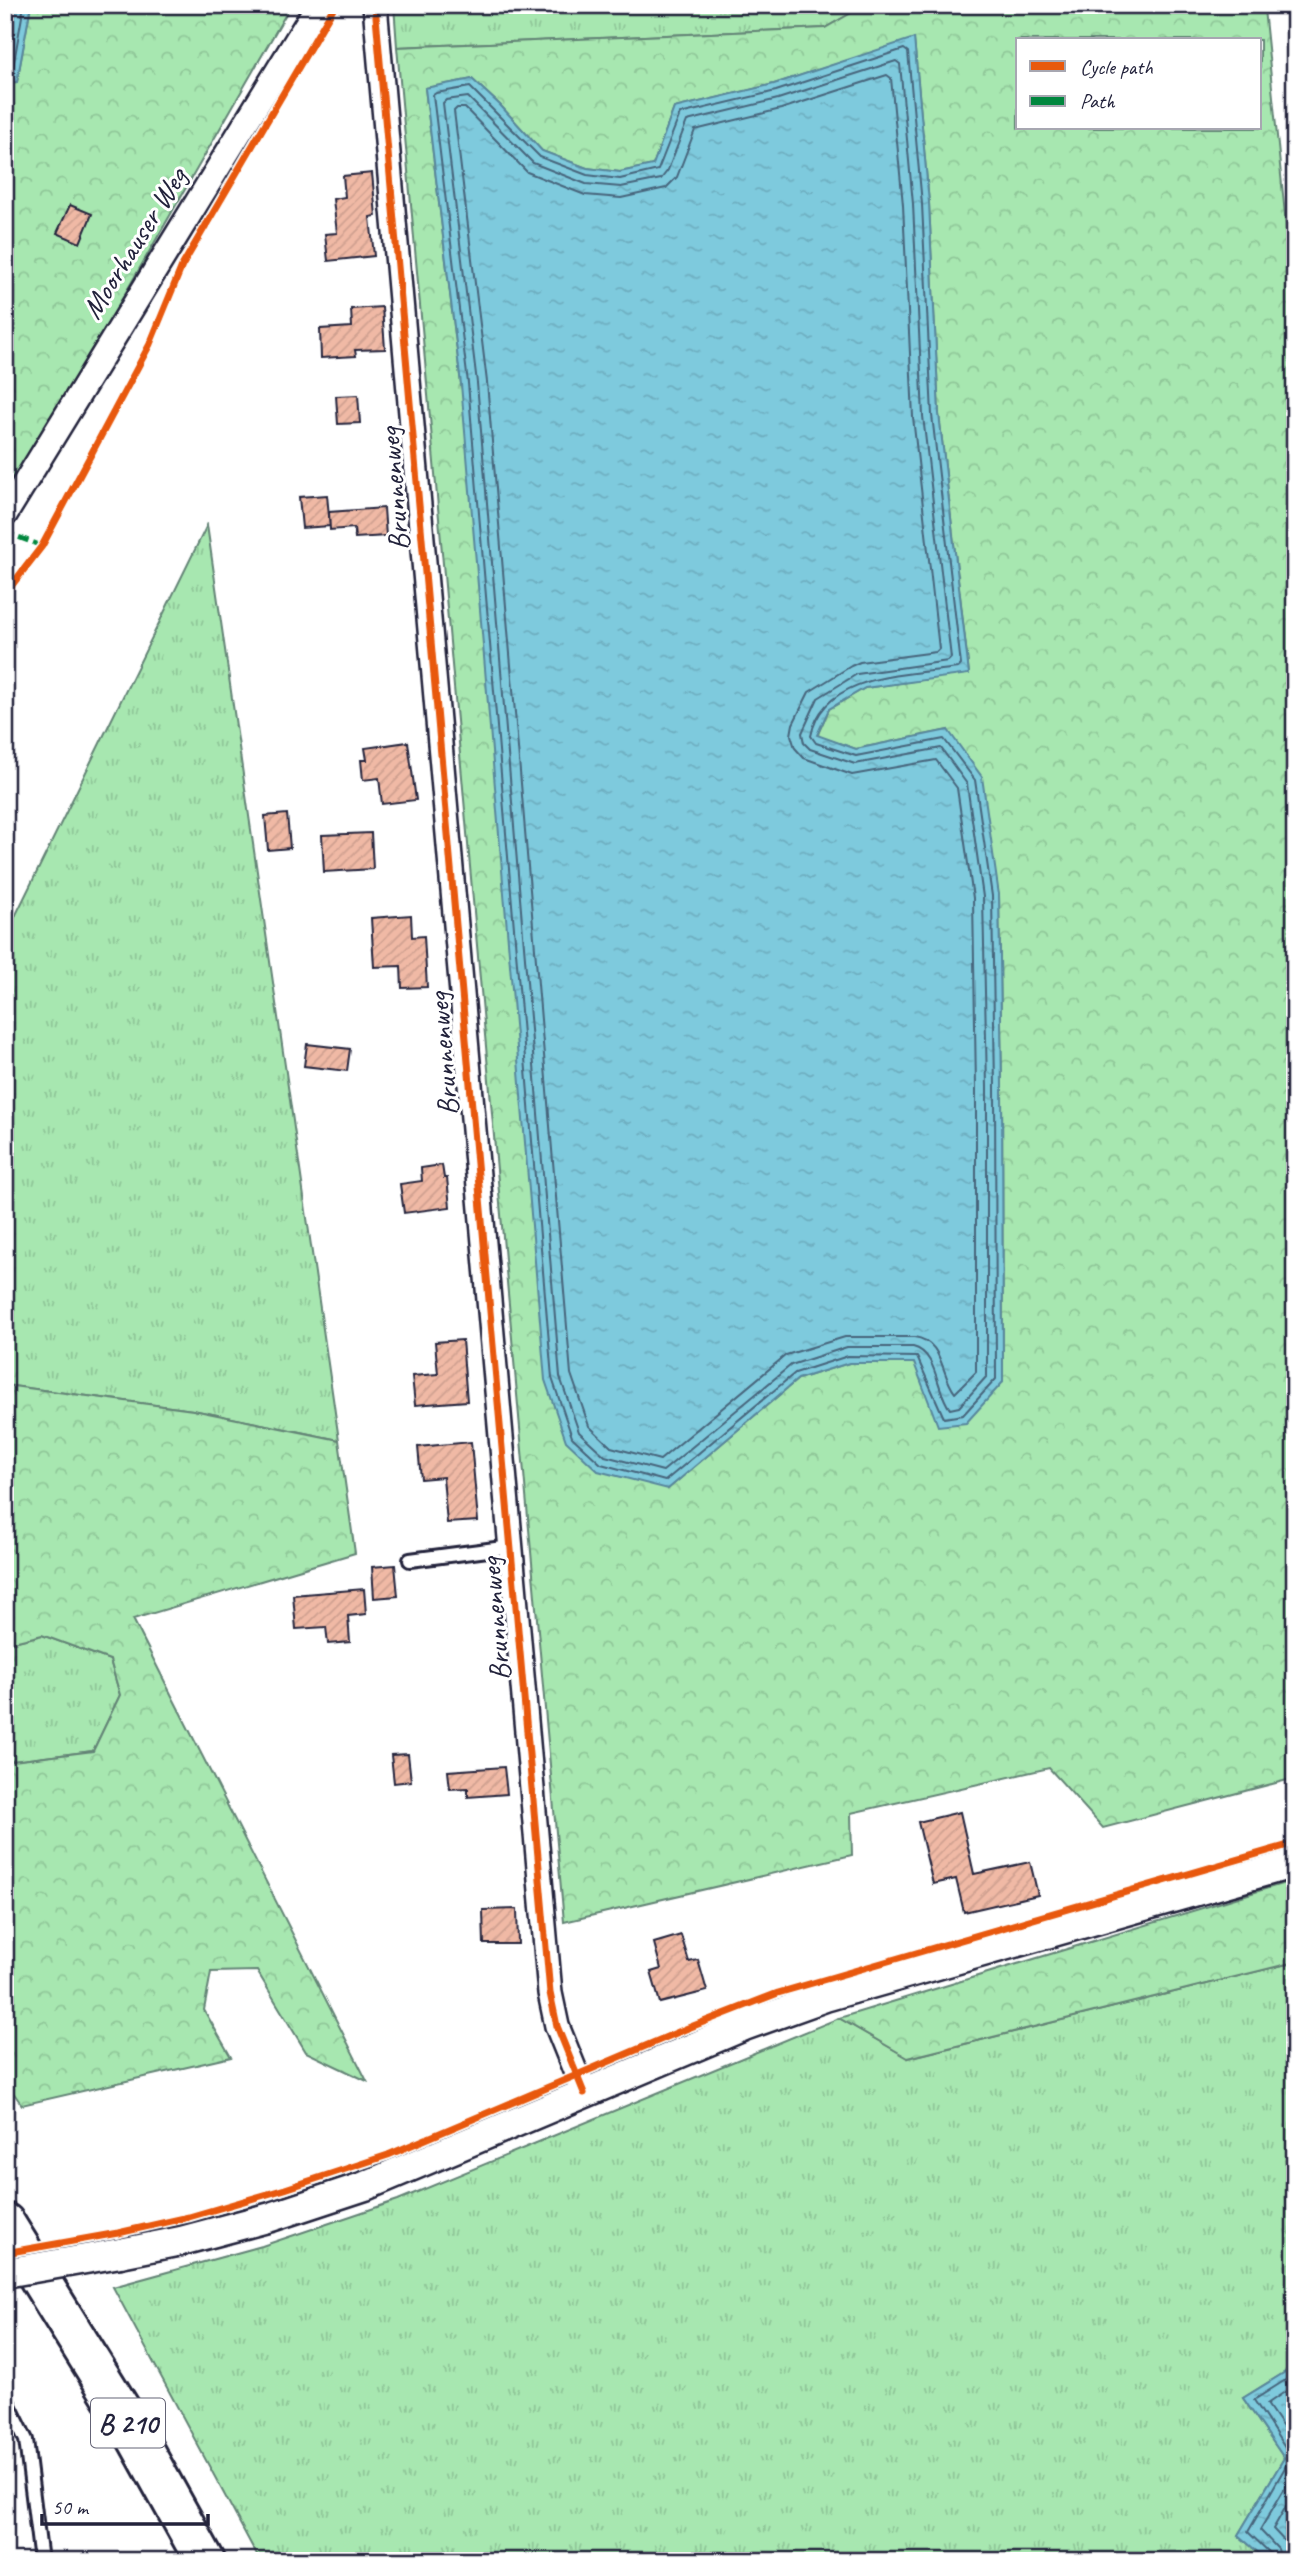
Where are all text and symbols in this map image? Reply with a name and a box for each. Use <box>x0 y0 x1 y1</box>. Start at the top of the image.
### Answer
legend <box>1016 38 1262 130</box>
text: Cycle path <box>1080 54 1153 80</box>
text: Path <box>1080 88 1116 114</box>
street label: Moorhauser Weg <box>73 159 197 325</box>
street label: Brunnenweg <box>369 423 418 552</box>
street label: Brunnenweg <box>418 988 467 1117</box>
street label: Brunnenweg <box>470 1553 519 1682</box>
road number: B 210 <box>91 2398 165 2448</box>
scale bar <box>42 2482 208 2526</box>
text: 50 m <box>52 2494 90 2520</box>

